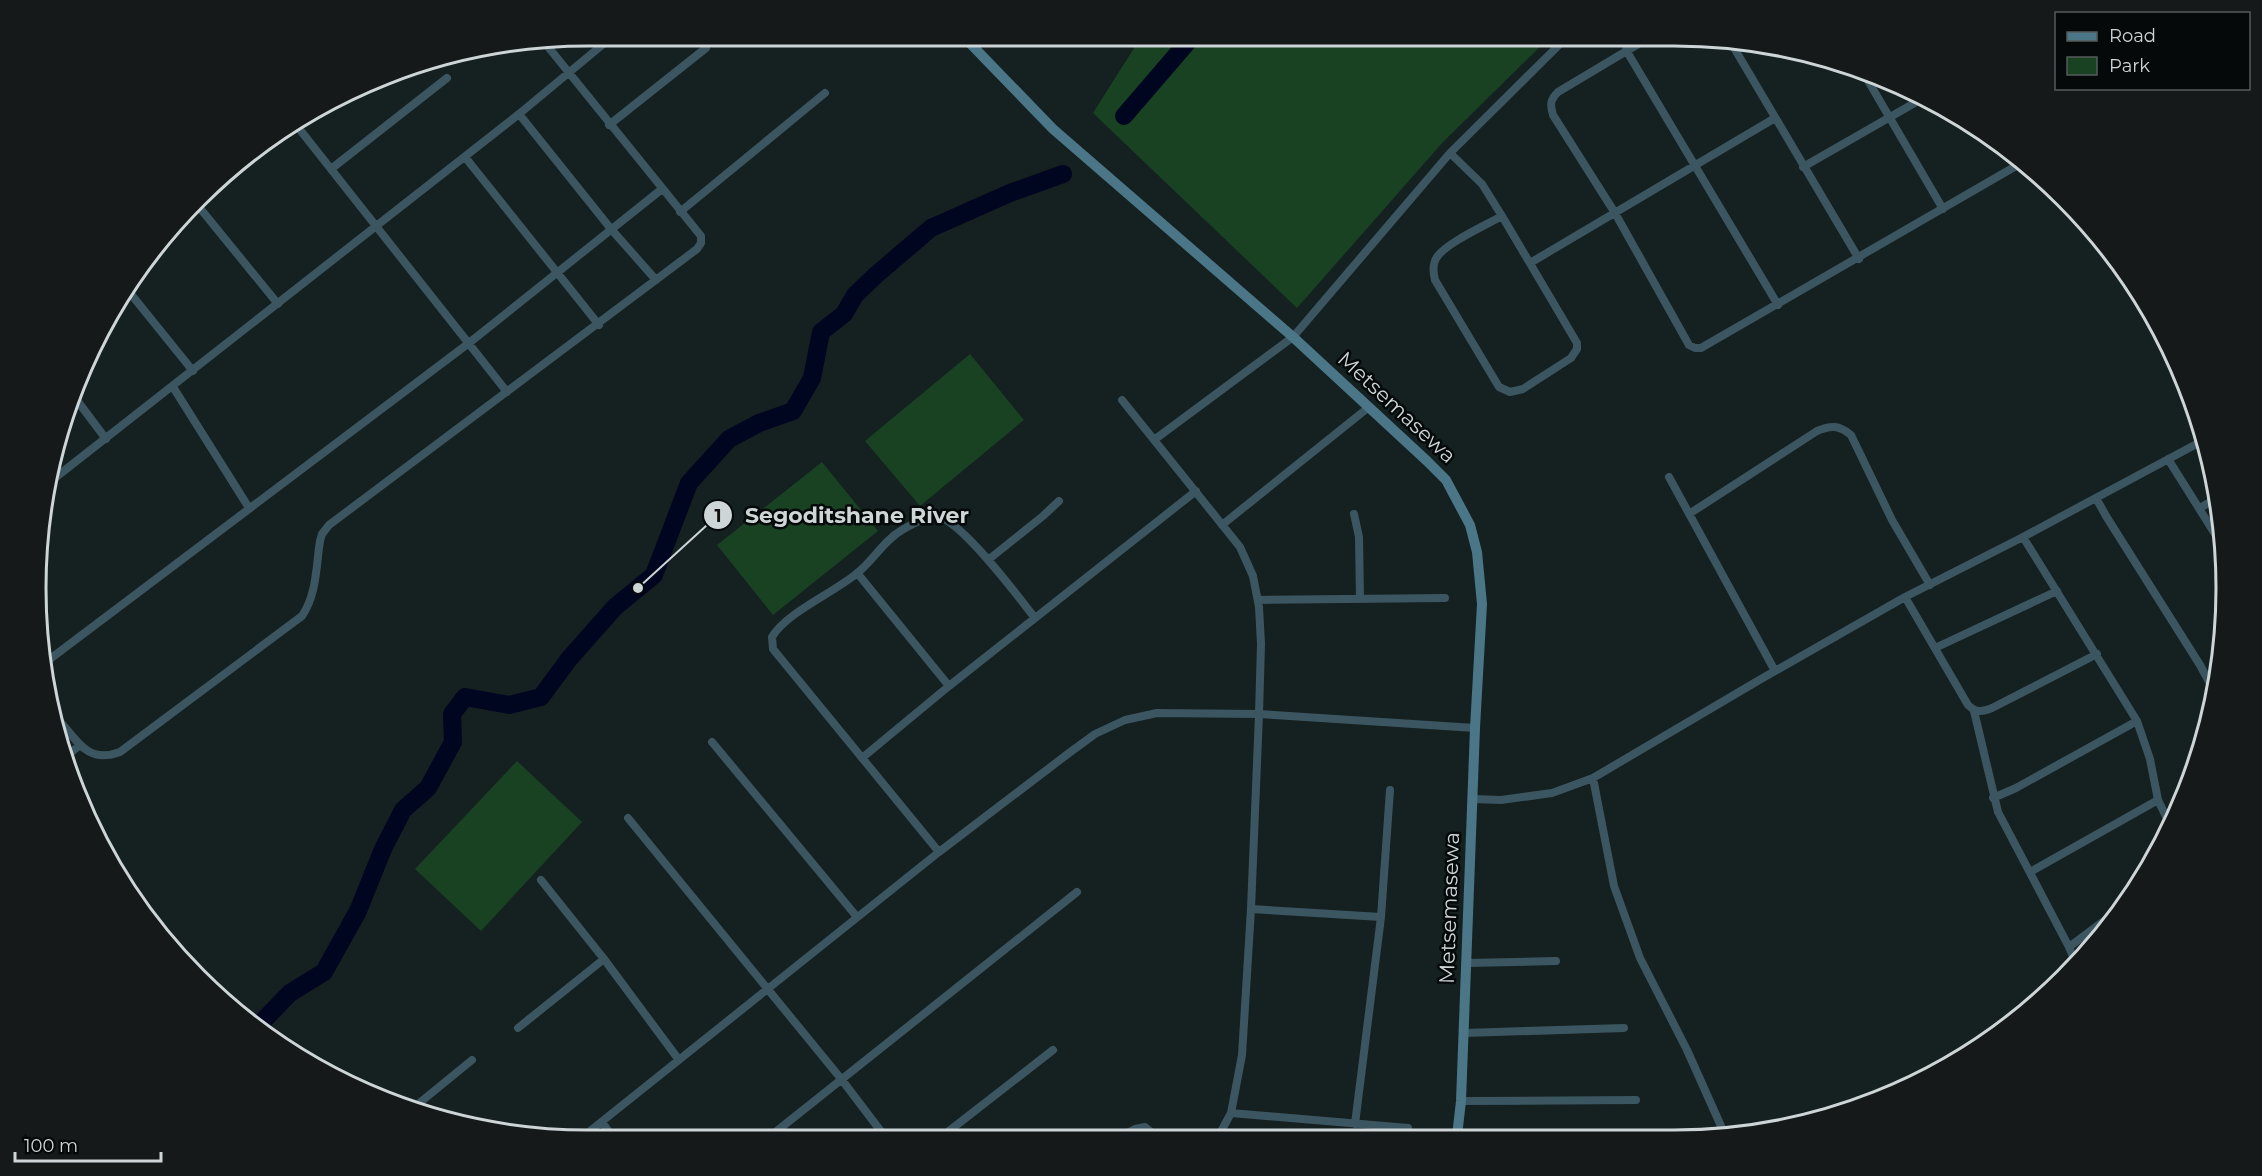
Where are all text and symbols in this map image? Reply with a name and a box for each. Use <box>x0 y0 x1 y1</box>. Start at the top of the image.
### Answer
legend <box>2055 12 2250 90</box>
text: Road <box>2109 25 2156 47</box>
text: Park <box>2109 55 2150 77</box>
street label: Metsemasewa <box>1333 346 1461 468</box>
callout: Segoditshane River <box>703 495 981 535</box>
text: Segoditshane River <box>745 502 969 529</box>
text: 1 <box>714 505 722 527</box>
street label: Metsemasewa <box>1434 832 1464 984</box>
scale bar <box>15 1125 160 1163</box>
text: 100 m <box>24 1135 78 1157</box>

